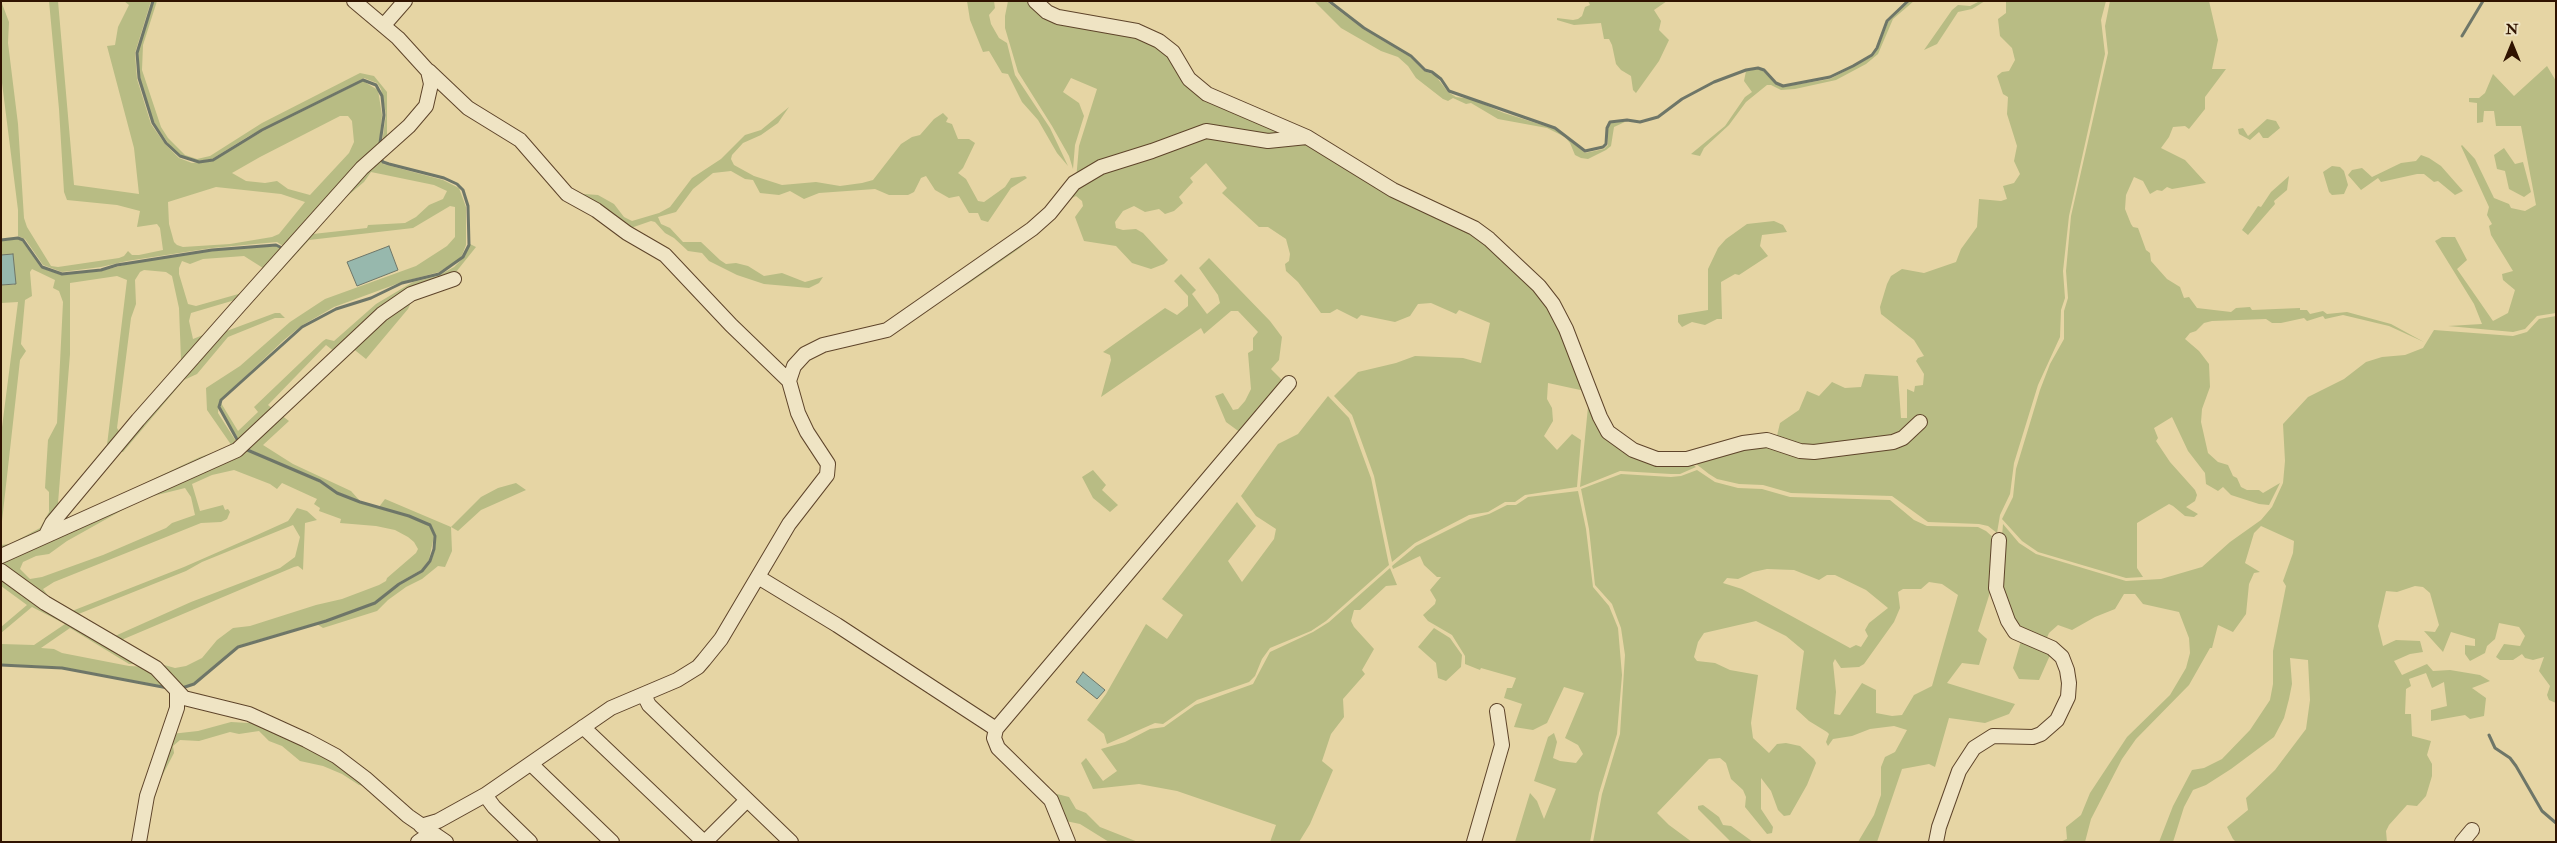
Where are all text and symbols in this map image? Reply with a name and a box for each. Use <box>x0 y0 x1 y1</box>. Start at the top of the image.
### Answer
north arrow <box>2487 20 2537 70</box>
text: N <box>2506 21 2518 38</box>

